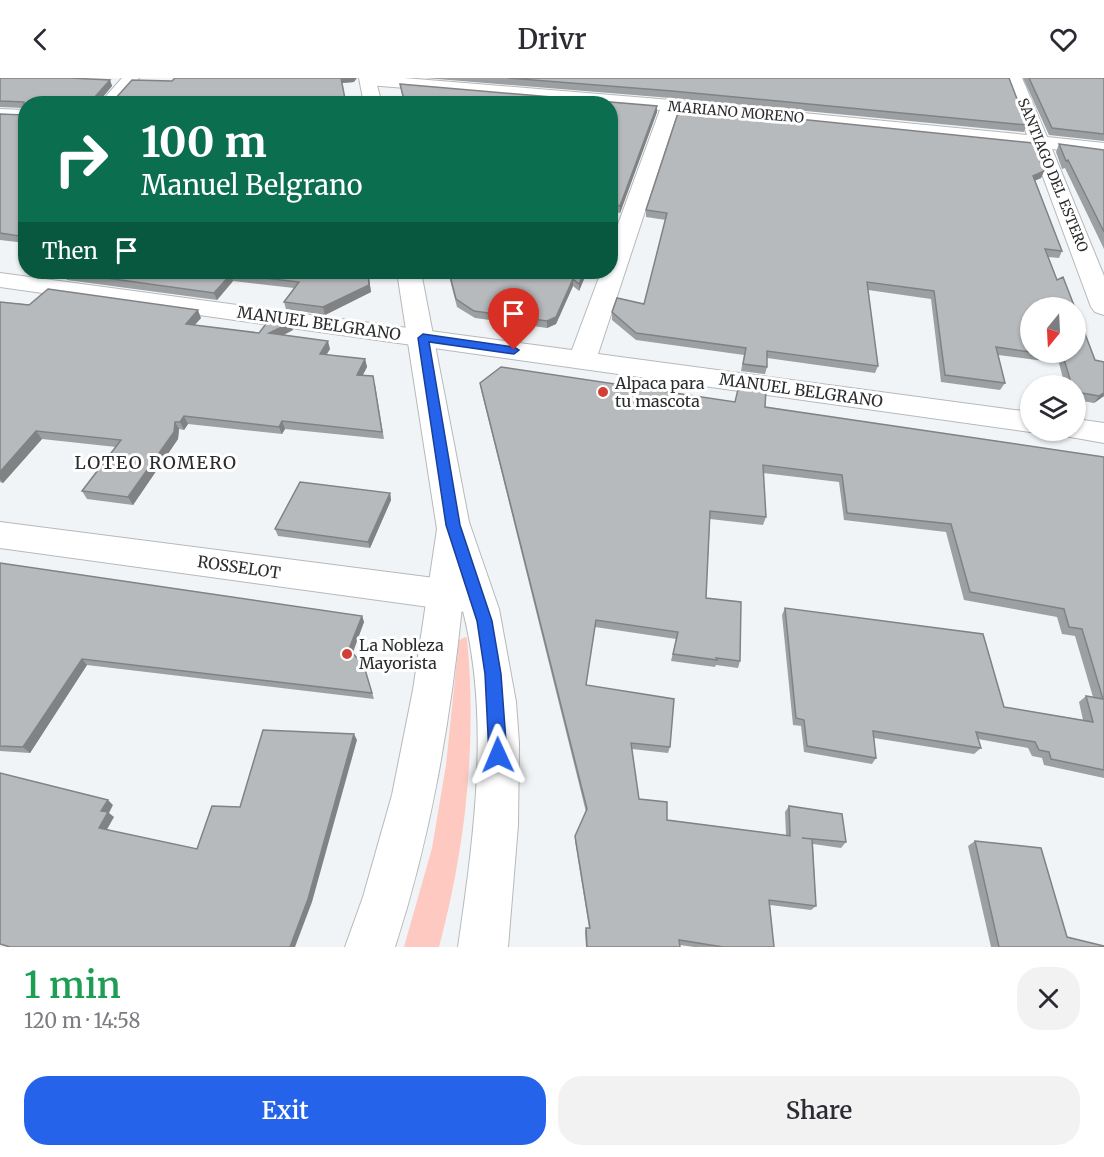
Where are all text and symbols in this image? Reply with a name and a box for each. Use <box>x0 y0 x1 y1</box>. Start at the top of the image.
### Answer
text: Drivr <box>517 22 587 56</box>
icon: back <box>24 23 57 56</box>
icon: heart <box>1047 23 1080 56</box>
street label: SANTIAGO DEL ESTERO <box>1014 95 1092 255</box>
street label: MARIANO MORENO <box>667 97 805 127</box>
text: 100 m <box>141 116 267 168</box>
icon: right <box>42 120 120 198</box>
text: Manuel Belgrano <box>141 168 363 202</box>
icon: arrive <box>110 234 143 267</box>
text: Then <box>42 237 98 265</box>
pin <box>488 288 539 350</box>
icon: arrive <box>497 297 530 330</box>
north arrow <box>1020 297 1086 363</box>
map controls <box>1020 297 1086 441</box>
street label: MANUEL BELGRANO <box>236 302 403 344</box>
street label: MANUEL BELGRANO <box>718 369 885 411</box>
place label: Alpaca para tu mascota <box>614 373 705 411</box>
button: layers <box>1020 375 1086 441</box>
marker: Alpaca para tu mascota <box>596 385 610 399</box>
district label: LOTEO ROMERO <box>75 451 237 474</box>
street label: ROSSELOT <box>196 551 282 583</box>
place label: La Nobleza Mayorista <box>359 635 444 673</box>
marker: La Nobleza Mayorista <box>340 647 354 661</box>
position arrow <box>466 723 530 787</box>
text: 1 min <box>24 963 121 1008</box>
button: close <box>1017 967 1080 1030</box>
text: 120 m · 14:58 <box>24 1008 140 1033</box>
button: Exit <box>24 1076 546 1145</box>
button: Share <box>558 1076 1080 1145</box>

